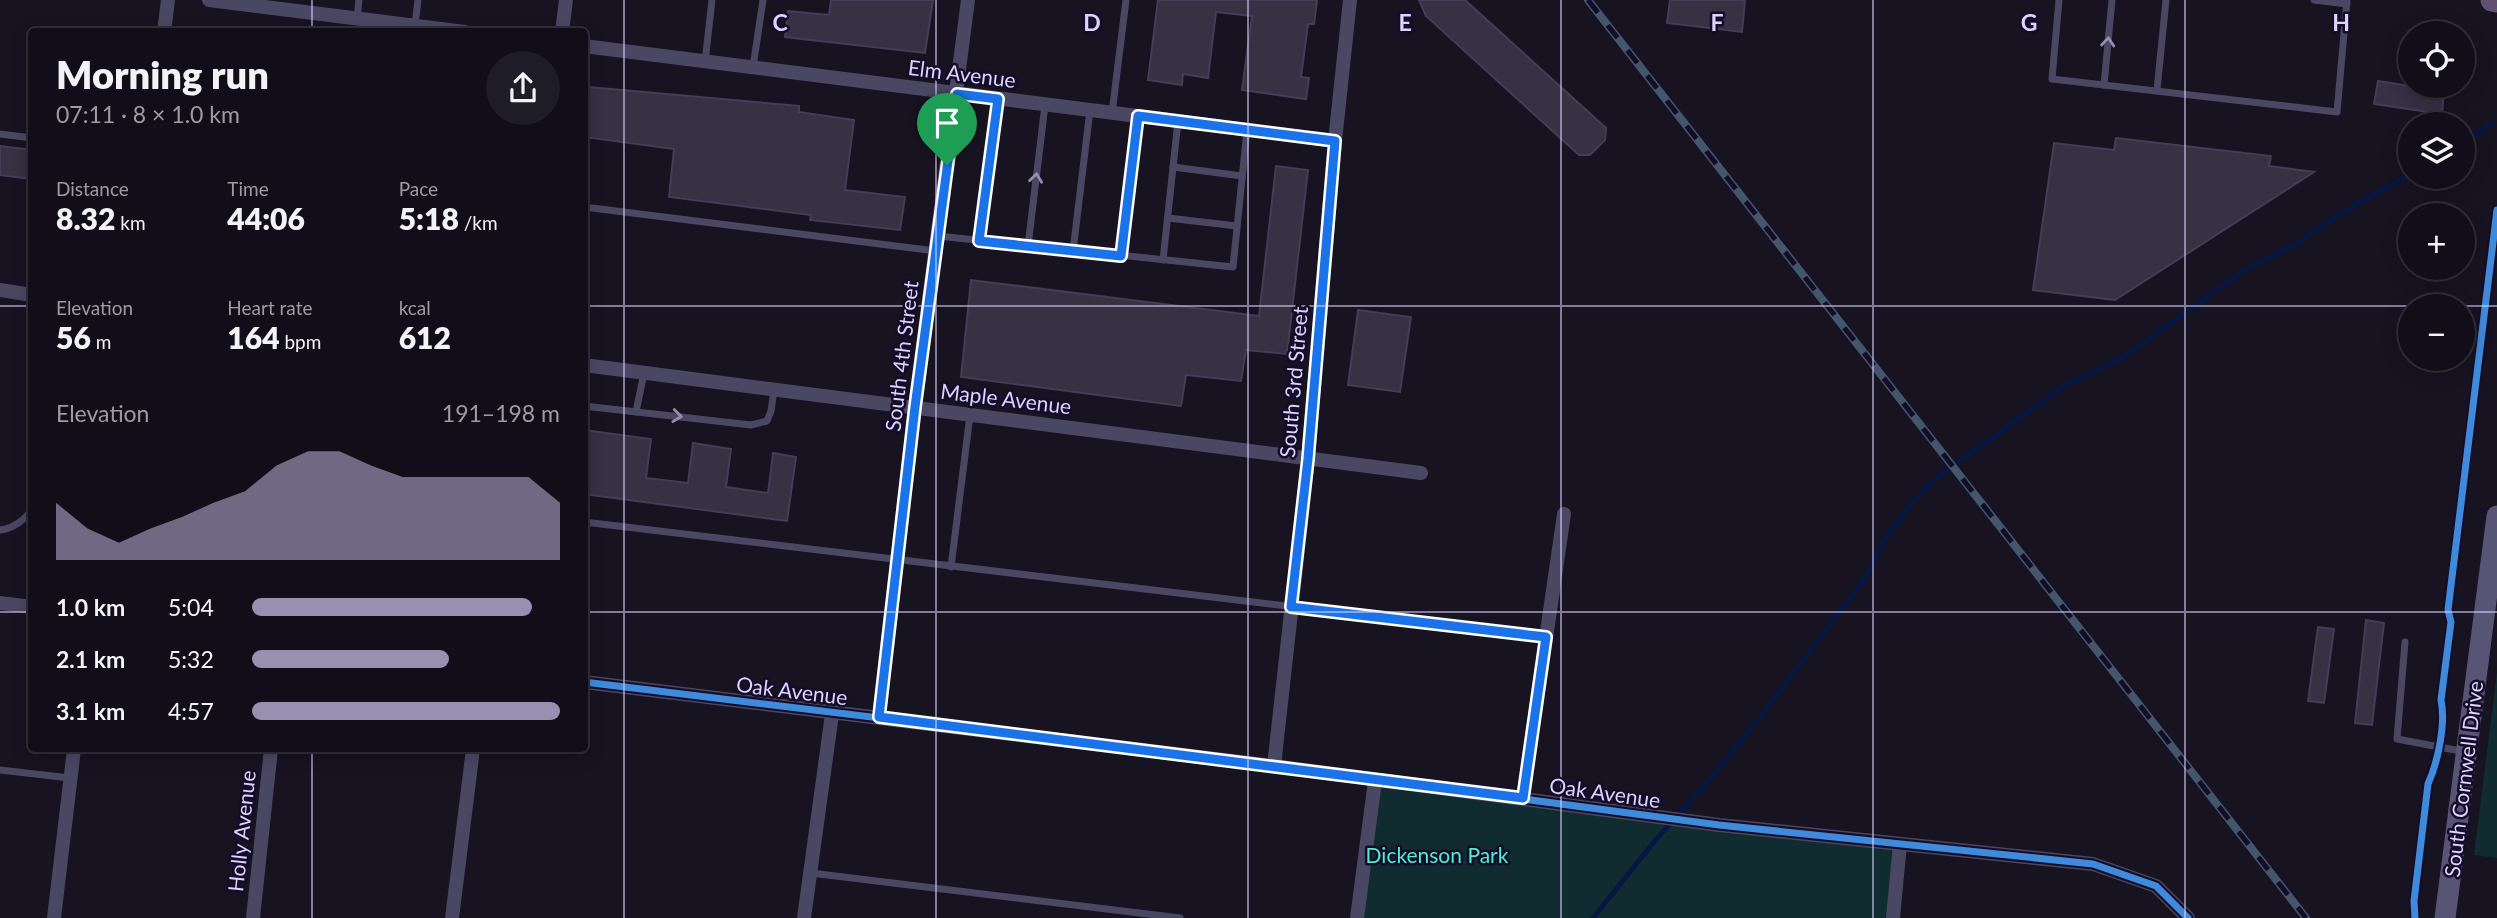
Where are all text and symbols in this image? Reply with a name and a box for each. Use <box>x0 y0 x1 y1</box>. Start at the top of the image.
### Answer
text: C <box>772 8 788 36</box>
text: D <box>1083 8 1101 36</box>
text: E <box>1398 8 1412 36</box>
text: F <box>1710 8 1724 36</box>
text: G <box>2021 8 2037 36</box>
text: H <box>2332 8 2350 36</box>
map controls <box>2398 21 2475 371</box>
button: locate <box>2398 21 2475 98</box>
one-way arrow <box>2100 37 2115 48</box>
text: Morning run <box>56 51 269 97</box>
button: share <box>486 51 560 125</box>
street label: Elm Avenue <box>907 54 1017 92</box>
pin <box>917 93 977 165</box>
text: 07:11 · 8 × 1.0 km <box>56 100 240 128</box>
icon: arrive <box>928 104 966 142</box>
button: layers <box>2398 112 2475 189</box>
one-way arrow <box>1029 172 1044 184</box>
text: Distance <box>56 177 129 200</box>
text: Time <box>227 177 269 200</box>
text: Pace <box>399 177 438 200</box>
text: 8.32 <box>56 200 115 236</box>
text: 44:06 <box>227 200 305 236</box>
text: 5:18 <box>399 200 459 236</box>
button: + <box>2398 203 2475 280</box>
text: km <box>115 211 146 234</box>
text: /km <box>459 211 498 234</box>
street label: South 4th Street <box>879 279 923 433</box>
button: − <box>2398 294 2475 371</box>
text: Elevation <box>56 296 133 319</box>
text: Heart rate <box>227 296 313 319</box>
text: kcal <box>399 296 431 319</box>
street label: South 3rd Street <box>1274 305 1312 459</box>
text: 56 <box>56 319 91 355</box>
text: 164 <box>227 319 280 355</box>
text: 612 <box>399 319 451 355</box>
text: m <box>91 330 111 353</box>
text: bpm <box>280 330 321 353</box>
street label: Maple Avenue <box>939 378 1073 418</box>
text: Elevation <box>56 399 149 427</box>
text: 191–198 m <box>442 399 560 427</box>
one-way arrow <box>671 409 682 424</box>
text: 1.0 km <box>56 593 125 621</box>
text: 5:04 <box>168 593 214 621</box>
text: 2.1 km <box>56 645 125 673</box>
text: 5:32 <box>168 645 214 673</box>
street label: Oak Avenue <box>735 671 849 709</box>
street label: South Cornwell Drive <box>2439 680 2487 878</box>
text: 3.1 km <box>56 697 125 725</box>
text: 4:57 <box>168 697 214 725</box>
street label: Holly Avenue <box>222 769 260 893</box>
street label: Oak Avenue <box>1548 772 1662 812</box>
park label: Dickenson Park <box>1366 842 1509 867</box>

